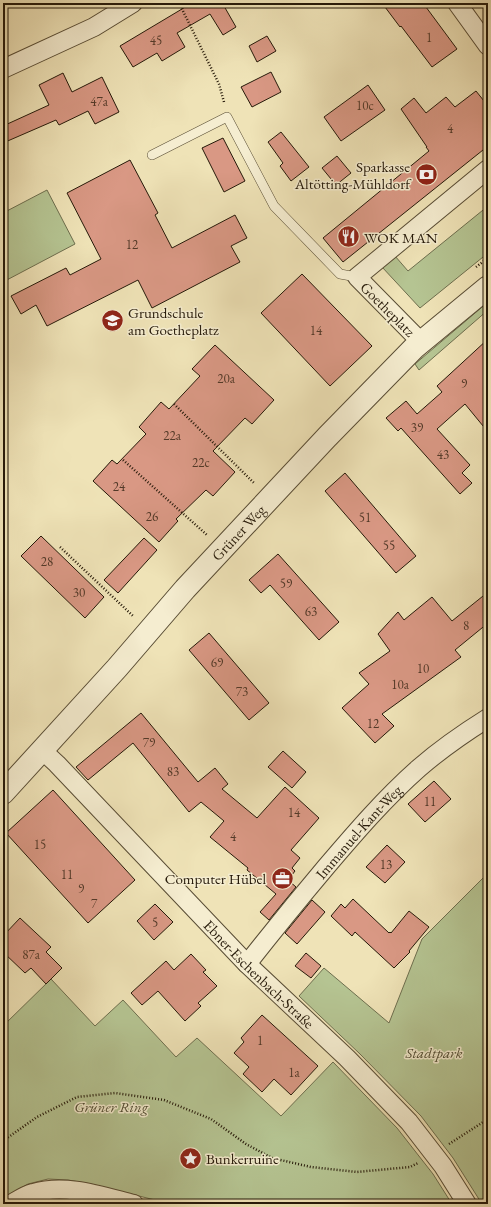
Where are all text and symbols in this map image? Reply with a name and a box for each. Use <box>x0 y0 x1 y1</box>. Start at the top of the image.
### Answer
house number: 1 <box>426 29 432 46</box>
house number: 45 <box>150 32 162 49</box>
house number: 47a <box>90 93 109 110</box>
house number: 10c <box>356 97 374 114</box>
house number: 4 <box>447 120 454 137</box>
place label: Sparkasse Altötting-Mühldorf <box>294 157 412 193</box>
bank icon: Sparkasse Altötting-Mühldorf <box>413 162 439 188</box>
restaurant icon: WOK MAN <box>336 224 362 250</box>
place label: WOK MAN <box>364 228 438 247</box>
house number: 12 <box>126 236 139 253</box>
street label: Goetheplatz <box>357 278 420 341</box>
place label: Grundschule am Goetheplatz <box>128 303 219 339</box>
school or university icon: Grundschule am Goetheplatz <box>99 308 125 334</box>
house number: 14 <box>310 322 323 339</box>
house number: 20a <box>217 370 236 387</box>
house number: 9 <box>461 375 468 392</box>
house number: 39 <box>411 419 424 436</box>
house number: 22a <box>163 427 182 444</box>
house number: 43 <box>437 446 449 463</box>
house number: 22c <box>192 454 210 471</box>
house number: 24 <box>113 478 126 495</box>
street label: Grüner Weg <box>207 500 269 564</box>
house number: 26 <box>146 508 158 525</box>
house number: 51 <box>359 509 371 526</box>
house number: 55 <box>383 537 395 554</box>
house number: 28 <box>41 553 53 570</box>
house number: 59 <box>280 575 293 592</box>
house number: 30 <box>73 584 85 601</box>
house number: 63 <box>305 603 317 620</box>
house number: 8 <box>463 617 469 634</box>
house number: 69 <box>211 654 224 671</box>
house number: 10 <box>417 660 429 677</box>
house number: 10a <box>391 676 410 693</box>
house number: 73 <box>236 683 248 700</box>
house number: 12 <box>367 715 380 732</box>
house number: 79 <box>143 734 156 751</box>
house number: 83 <box>167 763 179 780</box>
street label: Immanuel-Kant-Weg <box>311 780 406 883</box>
house number: 11 <box>424 793 436 810</box>
house number: 14 <box>288 804 301 821</box>
house number: 4 <box>230 828 237 845</box>
house number: 15 <box>34 836 46 853</box>
house number: 13 <box>380 856 392 873</box>
office icon: Computer Hübel <box>269 865 295 891</box>
house number: 11 <box>61 866 73 883</box>
place label: Computer Hübel <box>165 869 266 888</box>
house number: 9 <box>78 880 85 897</box>
house number: 7 <box>91 895 98 912</box>
house number: 5 <box>152 914 158 931</box>
street label: Ebner-Eschenbach-Straße <box>200 915 319 1032</box>
house number: 87a <box>22 946 41 963</box>
house number: 1 <box>257 1032 263 1049</box>
park label: Stadtpark <box>404 1043 463 1062</box>
house number: 1a <box>288 1064 301 1081</box>
park label: Grüner Ring <box>74 1097 149 1116</box>
place icon: Bunkerruine <box>177 1145 203 1171</box>
place label: Bunkerruine <box>206 1149 279 1168</box>

